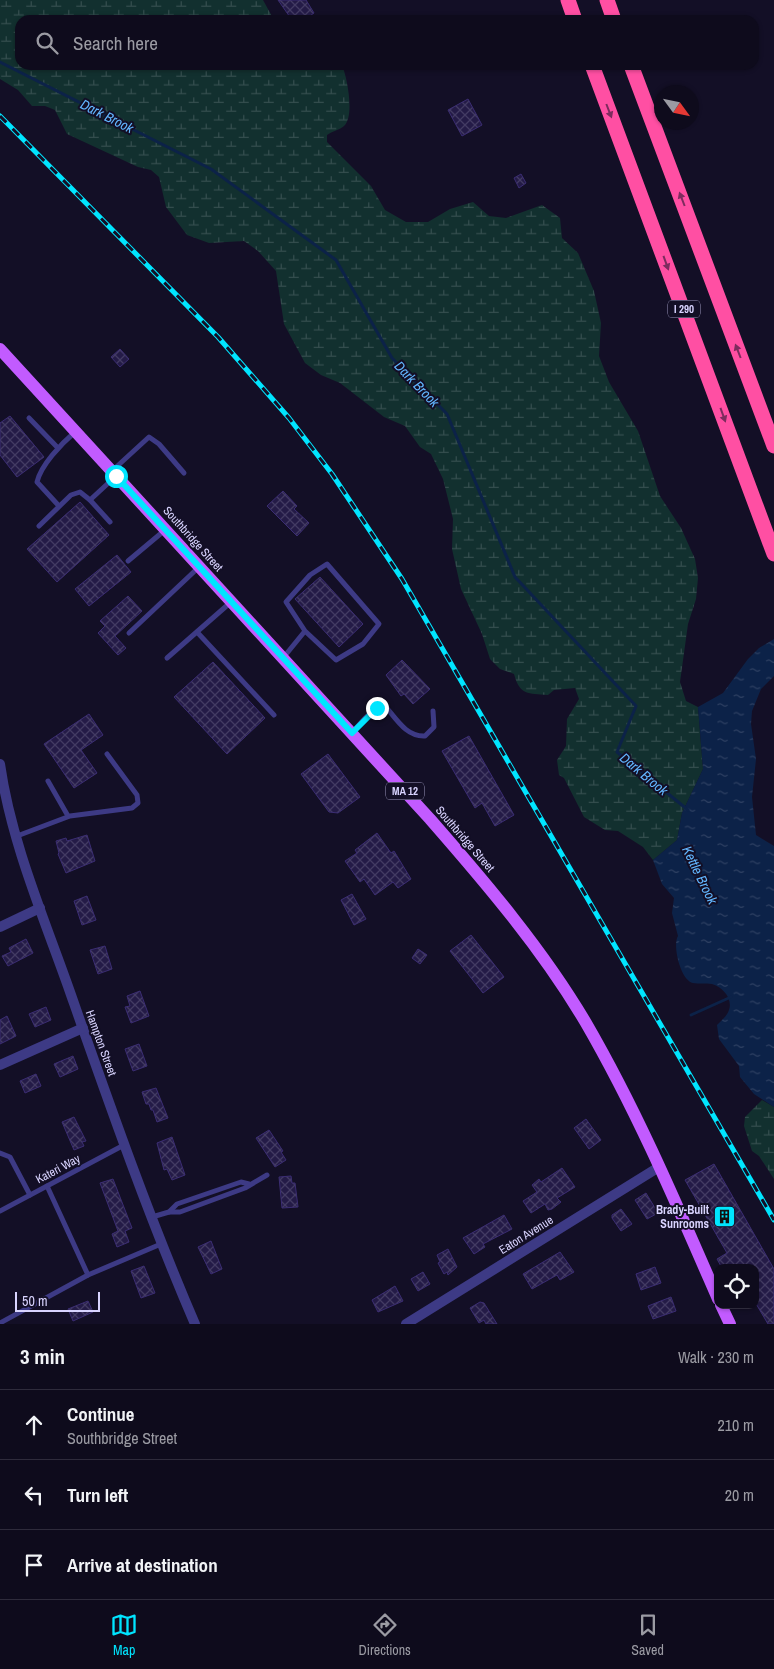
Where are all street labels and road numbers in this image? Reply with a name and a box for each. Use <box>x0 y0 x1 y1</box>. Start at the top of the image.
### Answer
road number: I 290 <box>668 300 700 318</box>
street label: Southbridge Street <box>159 503 227 575</box>
road number: MA 12 <box>386 782 424 799</box>
street label: Southbridge Street <box>432 803 498 876</box>
street label: Hampton Street <box>82 1008 120 1078</box>
street label: Kateri Way <box>33 1151 83 1187</box>
street label: Eaton Avenue <box>496 1212 556 1258</box>

